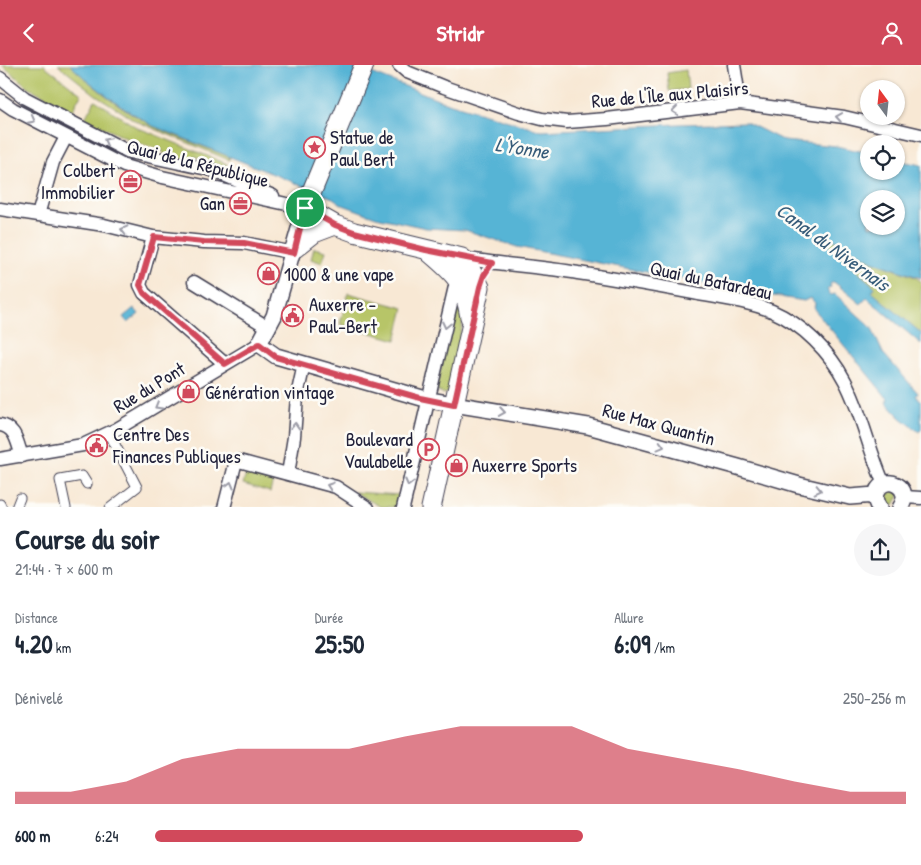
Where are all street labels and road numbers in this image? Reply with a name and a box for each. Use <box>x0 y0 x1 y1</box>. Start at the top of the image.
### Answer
street label: Rue de l'Île aux Plaisirs <box>591 74 749 114</box>
street label: Quai de la République <box>124 133 272 193</box>
street label: Quai du Batardeau <box>648 254 775 306</box>
street label: Rue du Pont <box>108 355 190 419</box>
street label: Rue Max Quantin <box>600 397 718 451</box>

